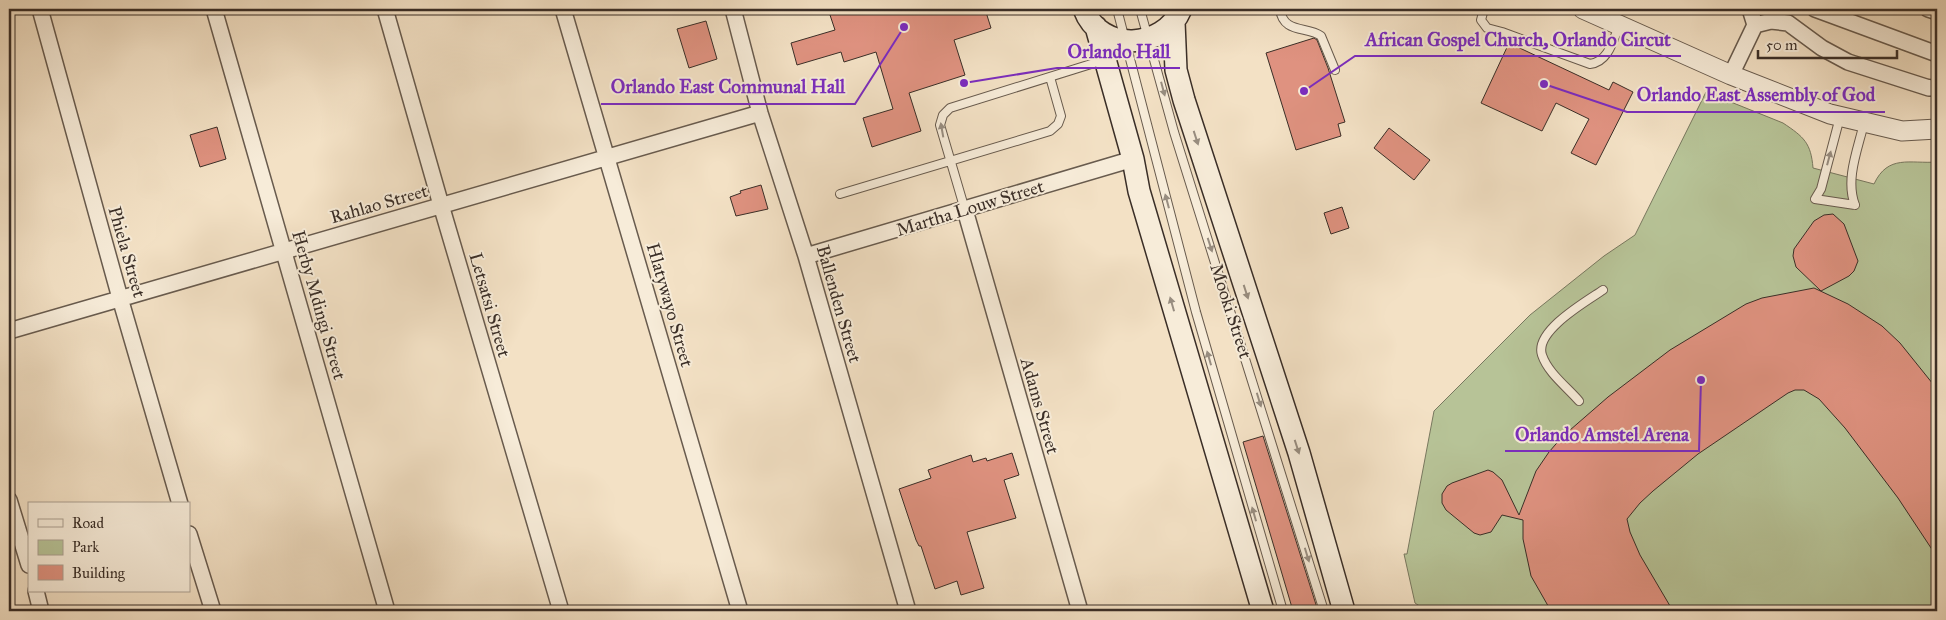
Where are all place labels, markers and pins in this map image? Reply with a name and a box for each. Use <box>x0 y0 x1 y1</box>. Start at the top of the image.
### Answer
callout: African Gospel Church, Orlando Circut <box>1355 22 1681 56</box>
callout: Orlando Hall <box>1057 34 1180 68</box>
callout: Orlando East Communal Hall <box>601 70 855 104</box>
callout: Orlando East Assembly of God <box>1627 78 1885 112</box>
callout: Orlando Amstel Arena <box>1505 417 1699 451</box>

